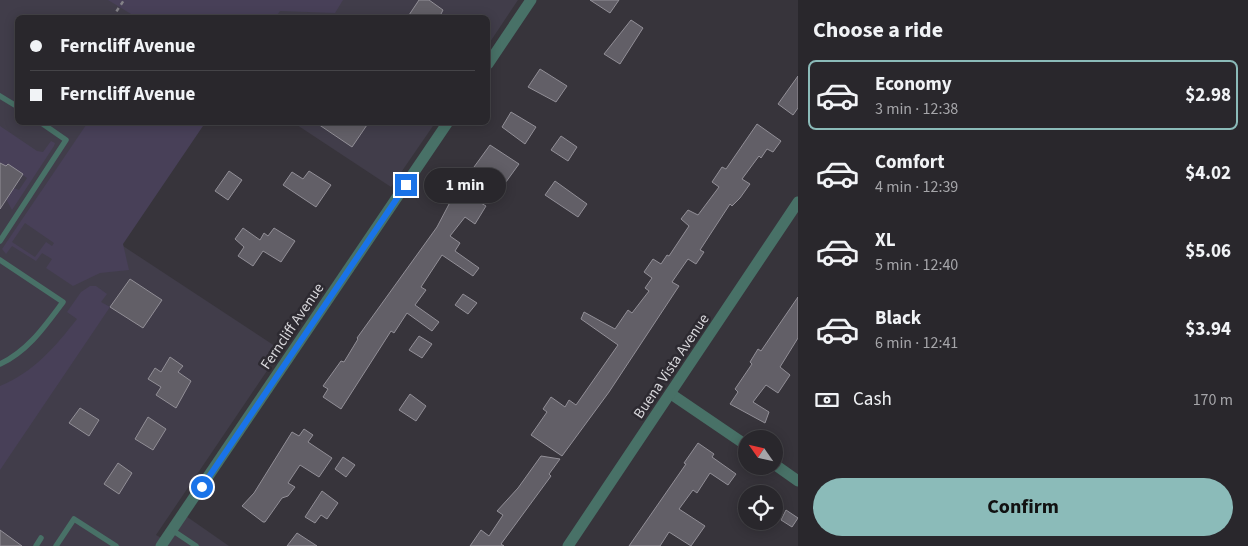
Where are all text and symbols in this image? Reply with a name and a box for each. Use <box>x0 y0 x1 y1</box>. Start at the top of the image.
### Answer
text: Choose a ride <box>813 14 943 46</box>
text: Ferncliff Avenue <box>60 33 195 60</box>
text: Economy <box>875 71 952 98</box>
icon: car <box>815 73 860 118</box>
text: Ferncliff Avenue <box>60 81 195 108</box>
text: $2.98 <box>1185 82 1231 109</box>
text: 3 min · 12:38 <box>875 98 958 120</box>
text: Comfort <box>875 149 945 176</box>
icon: car <box>815 151 860 196</box>
text: $4.02 <box>1185 160 1231 187</box>
callout: 1 min <box>424 168 506 202</box>
route end <box>395 174 417 196</box>
text: 1 min <box>446 174 484 196</box>
text: 4 min · 12:39 <box>875 176 958 198</box>
text: XL <box>875 227 896 254</box>
icon: car <box>815 229 860 274</box>
text: $5.06 <box>1185 238 1231 265</box>
text: 5 min · 12:40 <box>875 254 958 276</box>
street label: Ferncliff Avenue <box>256 279 329 374</box>
text: Black <box>875 305 921 332</box>
icon: car <box>815 307 860 352</box>
street label: Buena Vista Avenue <box>629 310 714 423</box>
text: $3.94 <box>1185 316 1231 343</box>
text: 6 min · 12:41 <box>875 332 958 354</box>
icon: cash <box>813 386 841 414</box>
text: Cash <box>853 386 892 413</box>
text: 170 m <box>1193 389 1233 411</box>
north arrow <box>738 430 782 475</box>
map controls <box>738 430 783 530</box>
route start <box>191 476 213 498</box>
button: Confirm <box>813 478 1233 536</box>
button: locate <box>738 485 783 530</box>

